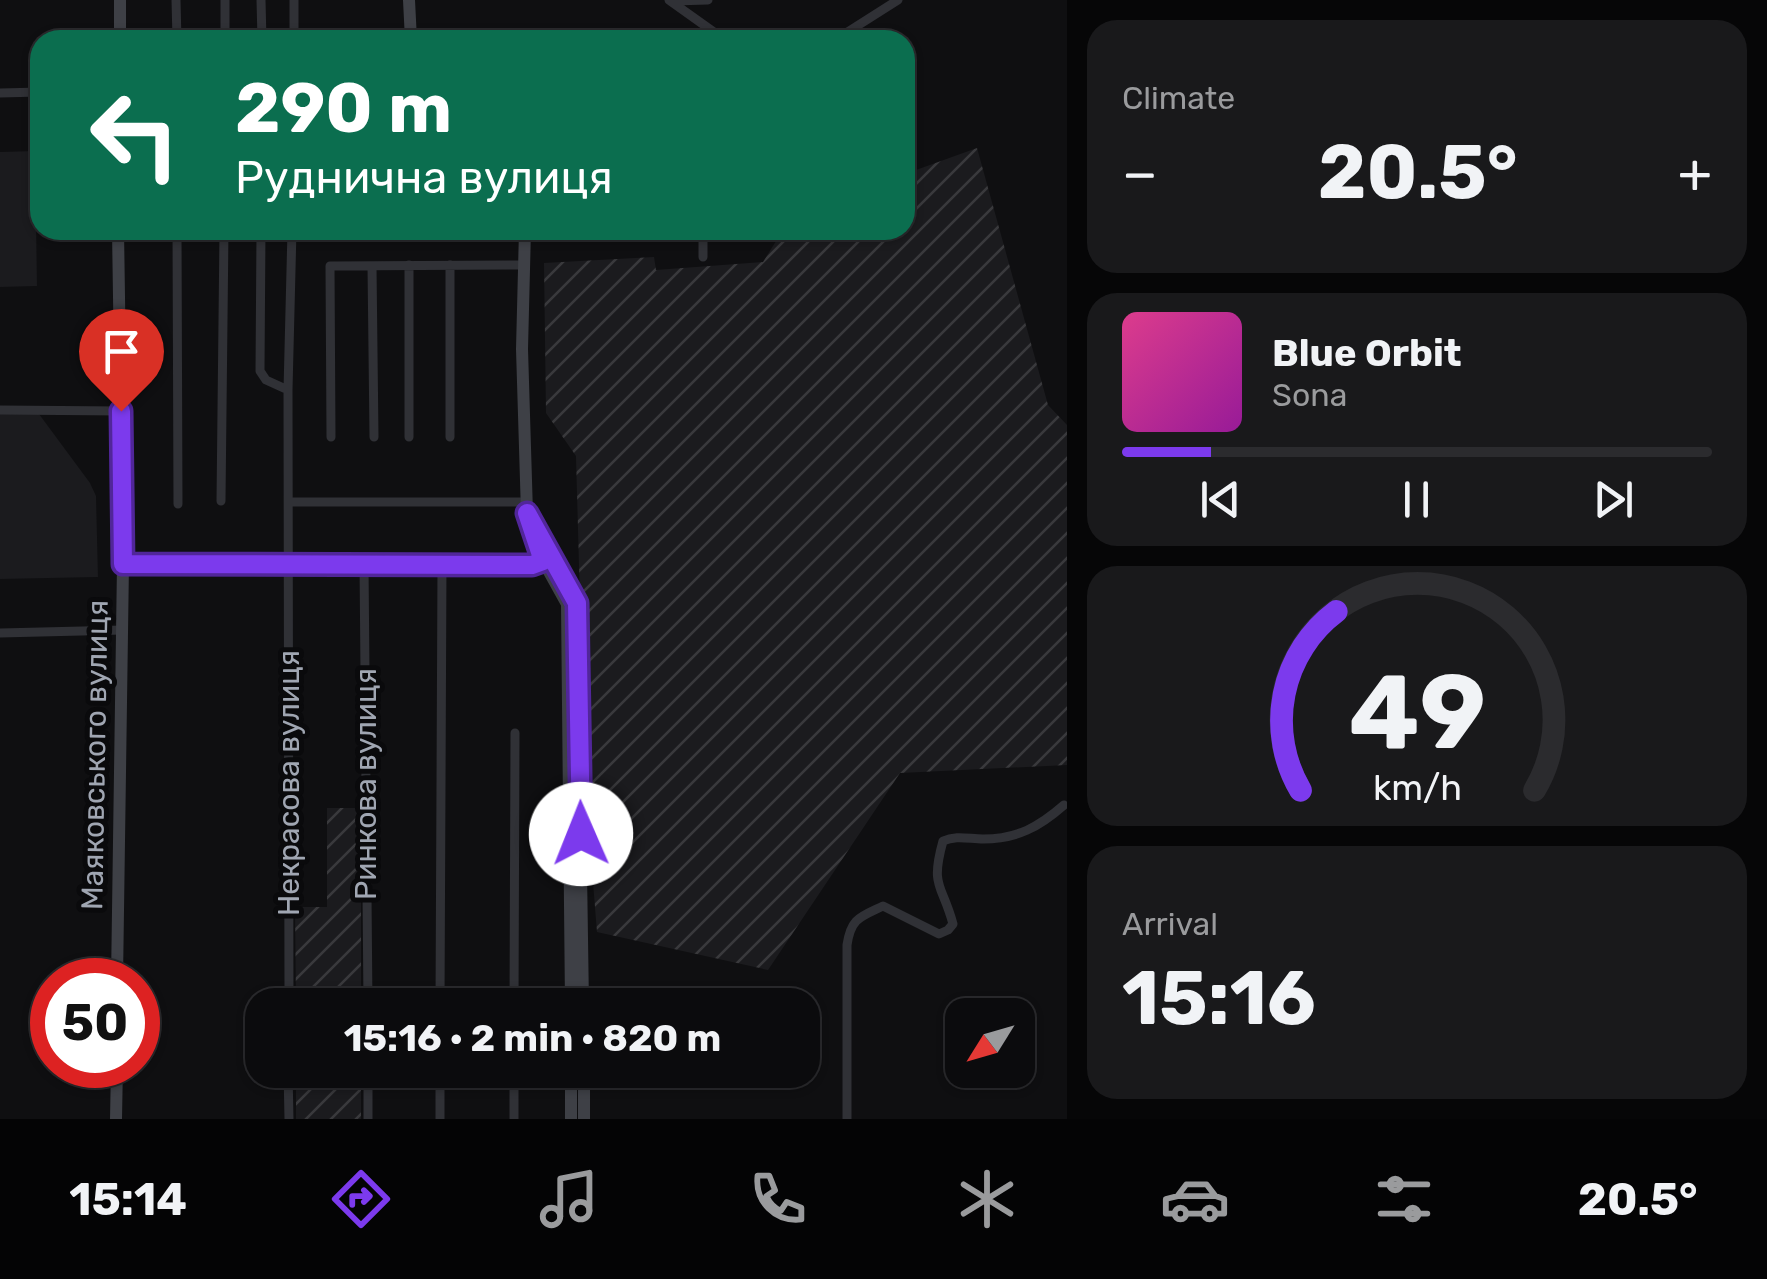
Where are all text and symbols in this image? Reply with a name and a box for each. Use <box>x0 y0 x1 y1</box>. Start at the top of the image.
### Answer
text: 290 m <box>235 67 452 150</box>
icon: left <box>70 70 200 200</box>
text: Climate <box>1122 79 1235 117</box>
text: 20.5° <box>1318 128 1518 217</box>
text: − <box>1122 141 1158 206</box>
text: + <box>1678 141 1712 206</box>
text: Руднична вулиця <box>235 151 613 204</box>
pin <box>79 309 164 412</box>
icon: arrive <box>94 324 149 379</box>
text: Blue Orbit <box>1272 330 1462 376</box>
text: Sona <box>1272 376 1347 414</box>
icon: previous <box>1193 472 1248 527</box>
icon: pause <box>1389 472 1444 527</box>
icon: next <box>1586 472 1641 527</box>
street label: Маяковського вулиця <box>74 600 116 910</box>
street label: Некрасова вулиця <box>271 650 307 916</box>
text: 49 <box>1348 651 1486 774</box>
street label: Ринкова вулиця <box>348 668 384 900</box>
text: km/h <box>1372 767 1462 809</box>
position arrow <box>529 782 633 886</box>
text: Arrival <box>1122 905 1218 943</box>
text: 15:16 <box>1122 954 1316 1043</box>
speed limit sign: 50 <box>30 958 160 1088</box>
north arrow <box>945 998 1035 1088</box>
map controls <box>945 998 1035 1088</box>
text: 15:16 · 2 min · 820 m <box>344 1015 721 1061</box>
icon: directions <box>326 1164 396 1234</box>
icon: music <box>534 1164 604 1234</box>
icon: phone <box>743 1164 813 1234</box>
icon: climate <box>952 1164 1022 1234</box>
icon: car <box>1160 1164 1230 1234</box>
icon: filters <box>1369 1164 1439 1234</box>
text: 15:14 <box>69 1173 187 1226</box>
text: 20.5° <box>1578 1173 1698 1226</box>

